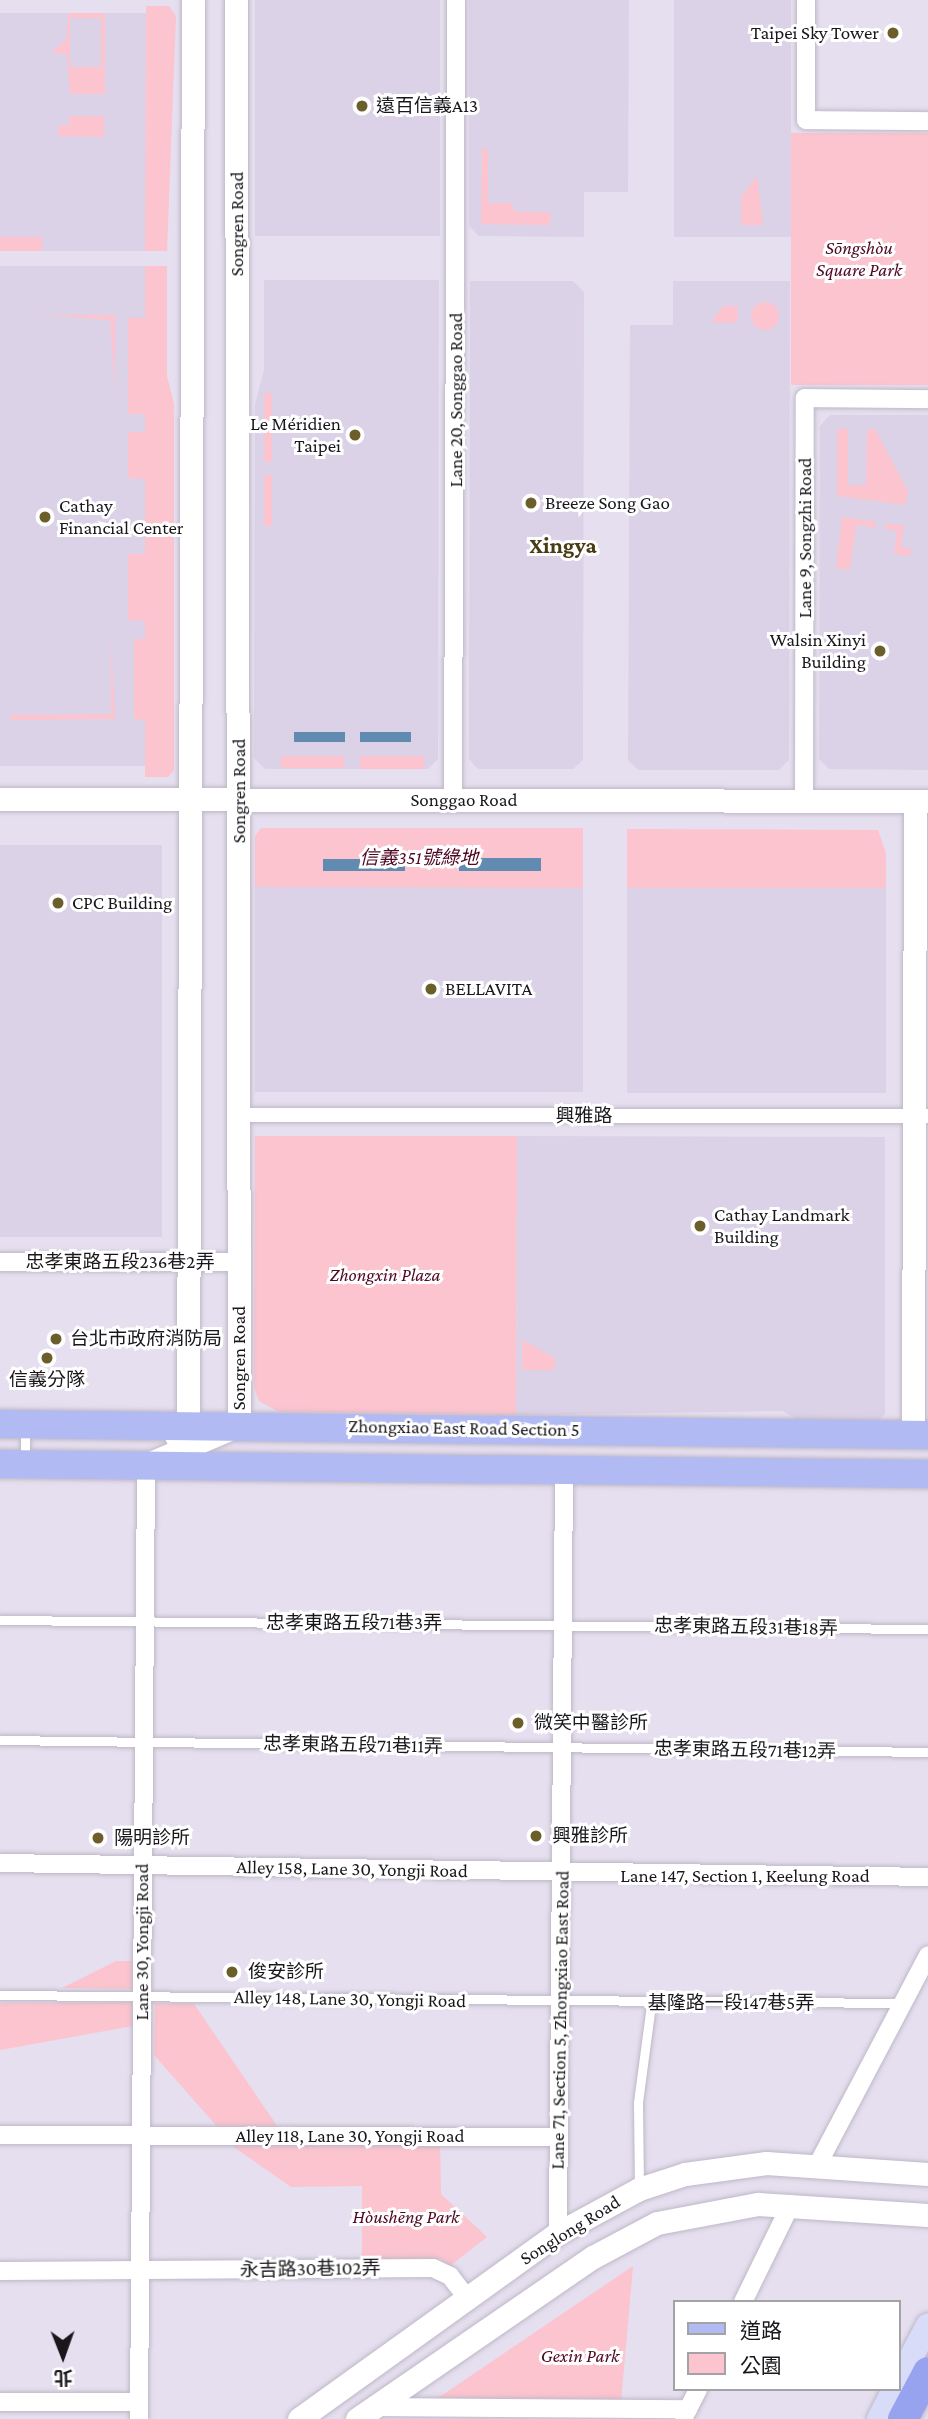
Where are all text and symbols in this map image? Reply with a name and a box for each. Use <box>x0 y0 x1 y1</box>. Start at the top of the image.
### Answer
place label: Taipei Sky Tower <box>751 22 879 44</box>
marker: Taipei Sky Tower <box>885 25 901 41</box>
place label: 遠百信義A13 <box>376 95 478 117</box>
marker: 遠百信義A13 <box>354 98 370 114</box>
street label: Songren Road <box>226 172 248 276</box>
park label: Sōngshòu Square Park <box>816 237 902 281</box>
street label: Lane 20, Songgao Road <box>445 313 467 487</box>
place label: Le Méridien Taipei <box>250 413 341 457</box>
marker: Le Méridien Taipei <box>347 427 363 443</box>
street label: Lane 9, Songzhi Road <box>794 458 816 618</box>
place label: Breeze Song Gao <box>545 492 670 514</box>
place label: Cathay Financial Center <box>59 495 184 539</box>
marker: Breeze Song Gao <box>523 495 539 511</box>
marker: Cathay Financial Center <box>37 509 53 525</box>
district label: Xingya <box>529 531 597 559</box>
place label: Walsin Xinyi Building <box>770 629 866 673</box>
marker: Walsin Xinyi Building <box>872 643 888 659</box>
street label: Songren Road <box>228 739 250 843</box>
street label: Songgao Road <box>410 789 518 811</box>
park label: 信義351號綠地 <box>359 847 479 869</box>
place label: CPC Building <box>72 892 172 914</box>
marker: CPC Building <box>50 895 66 911</box>
place label: BELLAVITA <box>445 978 532 1000</box>
marker: BELLAVITA <box>423 981 439 997</box>
street label: 興雅路 <box>556 1105 612 1127</box>
place label: Cathay Landmark Building <box>714 1204 850 1248</box>
marker: Cathay Landmark Building <box>692 1218 708 1234</box>
street label: 忠孝東路五段236巷2弄 <box>26 1251 214 1273</box>
park label: Zhongxin Plaza <box>330 1264 440 1286</box>
street label: Songren Road <box>228 1306 250 1410</box>
place label: 台北市政府消防局 <box>70 1328 222 1350</box>
marker: 台北市政府消防局 <box>48 1331 64 1347</box>
marker: 信義分隊 <box>39 1350 55 1366</box>
place label: 信義分隊 <box>9 1369 85 1391</box>
street label: Zhongxiao East Road Section 5 <box>348 1415 580 1441</box>
street label: 忠孝東路五段71巷3弄 <box>266 1612 442 1634</box>
street label: 忠孝東路五段31巷18弄 <box>654 1614 838 1640</box>
place label: 微笑中醫診所 <box>534 1712 648 1734</box>
marker: 微笑中醫診所 <box>508 1713 528 1733</box>
street label: 忠孝東路五段71巷11弄 <box>263 1732 443 1758</box>
street label: 忠孝東路五段71巷12弄 <box>654 1737 836 1763</box>
place label: 興雅診所 <box>552 1825 628 1847</box>
marker: 興雅診所 <box>526 1826 546 1846</box>
place label: 陽明診所 <box>114 1827 190 1849</box>
marker: 陽明診所 <box>88 1828 108 1848</box>
street label: Alley 158, Lane 30, Yongji Road <box>236 1856 468 1882</box>
street label: Lane 30, Yongji Road <box>131 1864 153 2020</box>
street label: Lane 147, Section 1, Keelung Road <box>620 1865 870 1887</box>
street label: Lane 71, Section 5, Zhongxiao East Road <box>546 1870 574 2170</box>
place label: 俊安診所 <box>248 1961 324 1983</box>
marker: 俊安診所 <box>222 1962 242 1982</box>
street label: Alley 148, Lane 30, Yongji Road <box>234 1986 466 2012</box>
street label: 基隆路一段147巷5弄 <box>648 1992 814 2014</box>
street label: Alley 118, Lane 30, Yongji Road <box>236 2125 464 2147</box>
street label: Songlong Road <box>516 2190 624 2270</box>
park label: Hòushēng Park <box>353 2206 459 2228</box>
street label: 永吉路30巷102弄 <box>239 2256 381 2282</box>
legend <box>673 2300 900 2391</box>
text: 道路 <box>740 2319 782 2343</box>
north arrow <box>28 2321 98 2391</box>
park label: Gexin Park <box>541 2345 619 2367</box>
text: 公園 <box>740 2354 782 2378</box>
text: 北 <box>54 2367 73 2388</box>

